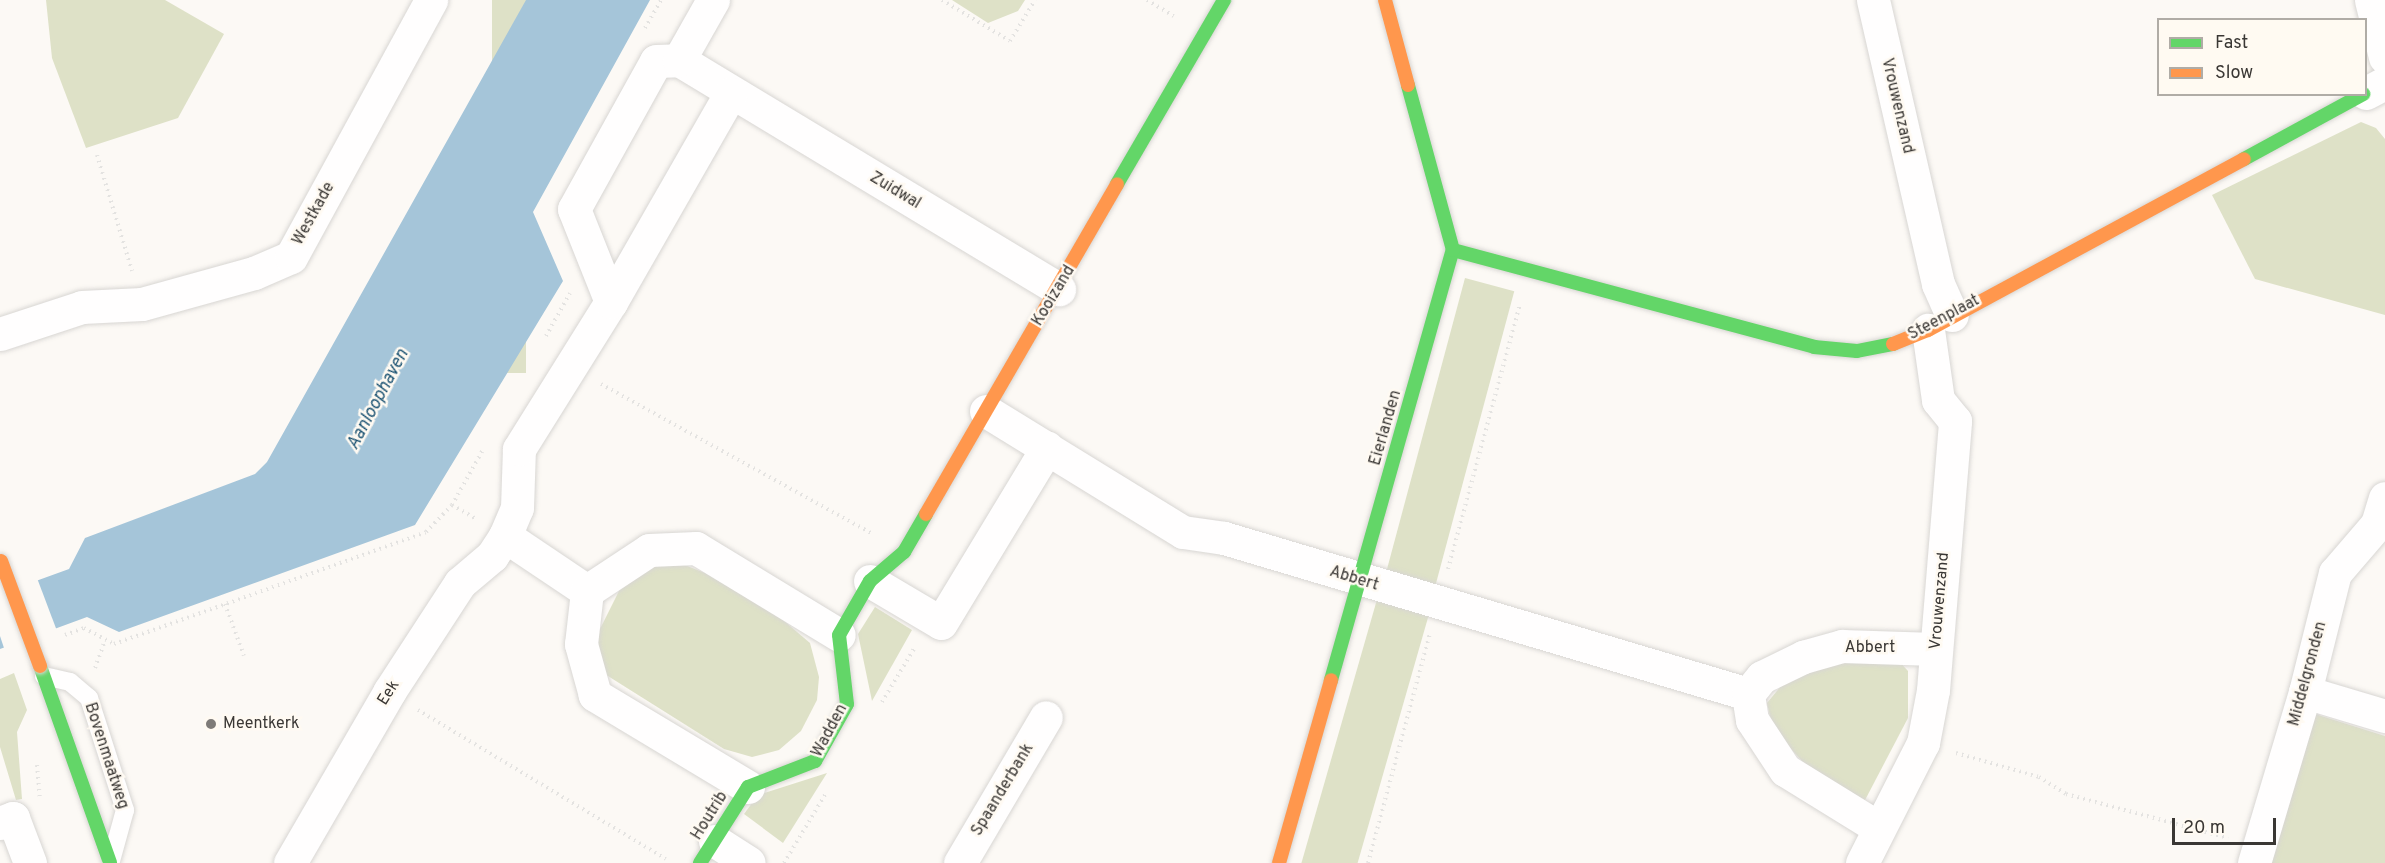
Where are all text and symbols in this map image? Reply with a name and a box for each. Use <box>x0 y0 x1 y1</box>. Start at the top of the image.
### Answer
legend <box>2157 18 2367 96</box>
text: Fast <box>2215 32 2248 55</box>
street label: Vrouwenzand <box>1877 56 1917 156</box>
text: Slow <box>2215 62 2253 85</box>
street label: Zuidwal <box>866 168 924 214</box>
street label: Westkade <box>289 179 339 249</box>
street label: Kooizand <box>1028 262 1080 330</box>
street label: Steenplaat <box>1905 291 1983 345</box>
water label: Aanloophaven <box>343 346 415 454</box>
street label: Eierlanden <box>1366 388 1406 468</box>
street label: Vrouwenzand <box>1926 552 1954 650</box>
street label: Abbert <box>1327 562 1381 596</box>
street label: Middelgronden <box>2285 620 2331 728</box>
street label: Abbert <box>1845 638 1895 658</box>
street label: Eek <box>374 677 404 709</box>
street label: Bovenmaatweg <box>80 700 132 812</box>
street label: Wadden <box>808 701 852 761</box>
place label: Meentkerk <box>223 714 299 734</box>
marker: Meentkerk <box>204 717 218 731</box>
street label: Spaanderbank <box>968 740 1038 840</box>
street label: Houtrib <box>688 788 732 844</box>
scale bar <box>2175 806 2278 844</box>
text: 20 m <box>2183 817 2225 840</box>

